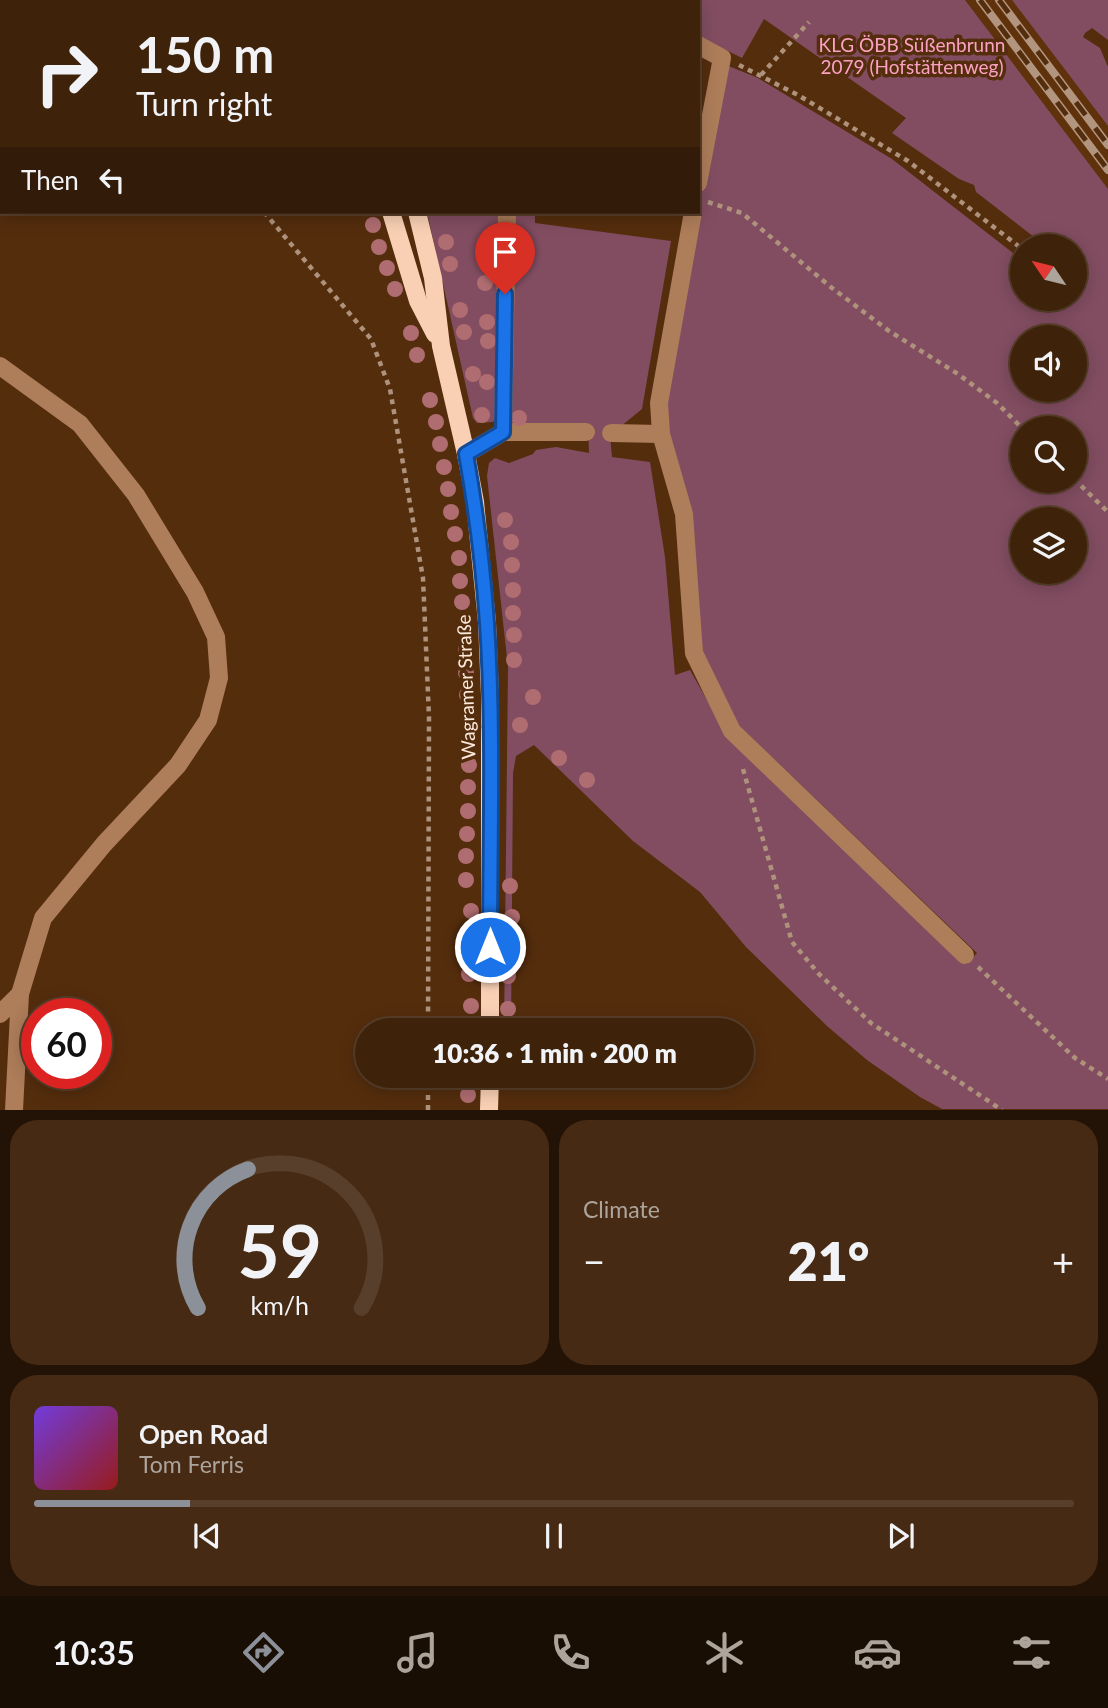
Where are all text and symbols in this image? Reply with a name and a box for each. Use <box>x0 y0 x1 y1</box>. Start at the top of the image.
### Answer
text: 150 m <box>136 25 274 83</box>
icon: right <box>21 28 112 119</box>
park label: KLG ÖBB Süßenbrunn 2079 (Hofstättenweg) <box>819 33 1005 78</box>
text: Turn right <box>136 84 272 123</box>
icon: left <box>93 161 131 199</box>
text: Then <box>21 164 79 196</box>
pin <box>475 222 535 294</box>
icon: arrive <box>486 233 524 271</box>
north arrow <box>1010 234 1087 312</box>
map controls <box>1010 234 1087 584</box>
button: sound <box>1010 325 1087 402</box>
button: search <box>1010 416 1087 493</box>
button: layers <box>1010 507 1087 584</box>
street label: Wagramer Straße <box>451 614 480 760</box>
position arrow <box>453 910 527 984</box>
speed limit sign: 60 <box>21 998 112 1089</box>
text: 10:36 · 1 min · 200 m <box>432 1037 677 1069</box>
text: Climate <box>583 1195 660 1223</box>
text: 59 <box>237 1207 322 1295</box>
text: 21° <box>788 1230 869 1292</box>
text: − <box>583 1238 605 1284</box>
text: + <box>1052 1238 1074 1284</box>
text: km/h <box>250 1290 309 1320</box>
text: Open Road <box>139 1418 268 1450</box>
text: Tom Ferris <box>139 1450 244 1478</box>
icon: previous <box>188 1517 226 1555</box>
icon: pause <box>535 1517 573 1555</box>
icon: next <box>882 1517 920 1555</box>
icon: directions <box>239 1628 288 1677</box>
icon: music <box>393 1628 442 1677</box>
icon: phone <box>546 1628 595 1677</box>
icon: climate <box>700 1628 749 1677</box>
icon: car <box>853 1628 902 1677</box>
icon: filters <box>1007 1628 1056 1677</box>
text: 10:35 <box>52 1633 135 1672</box>

